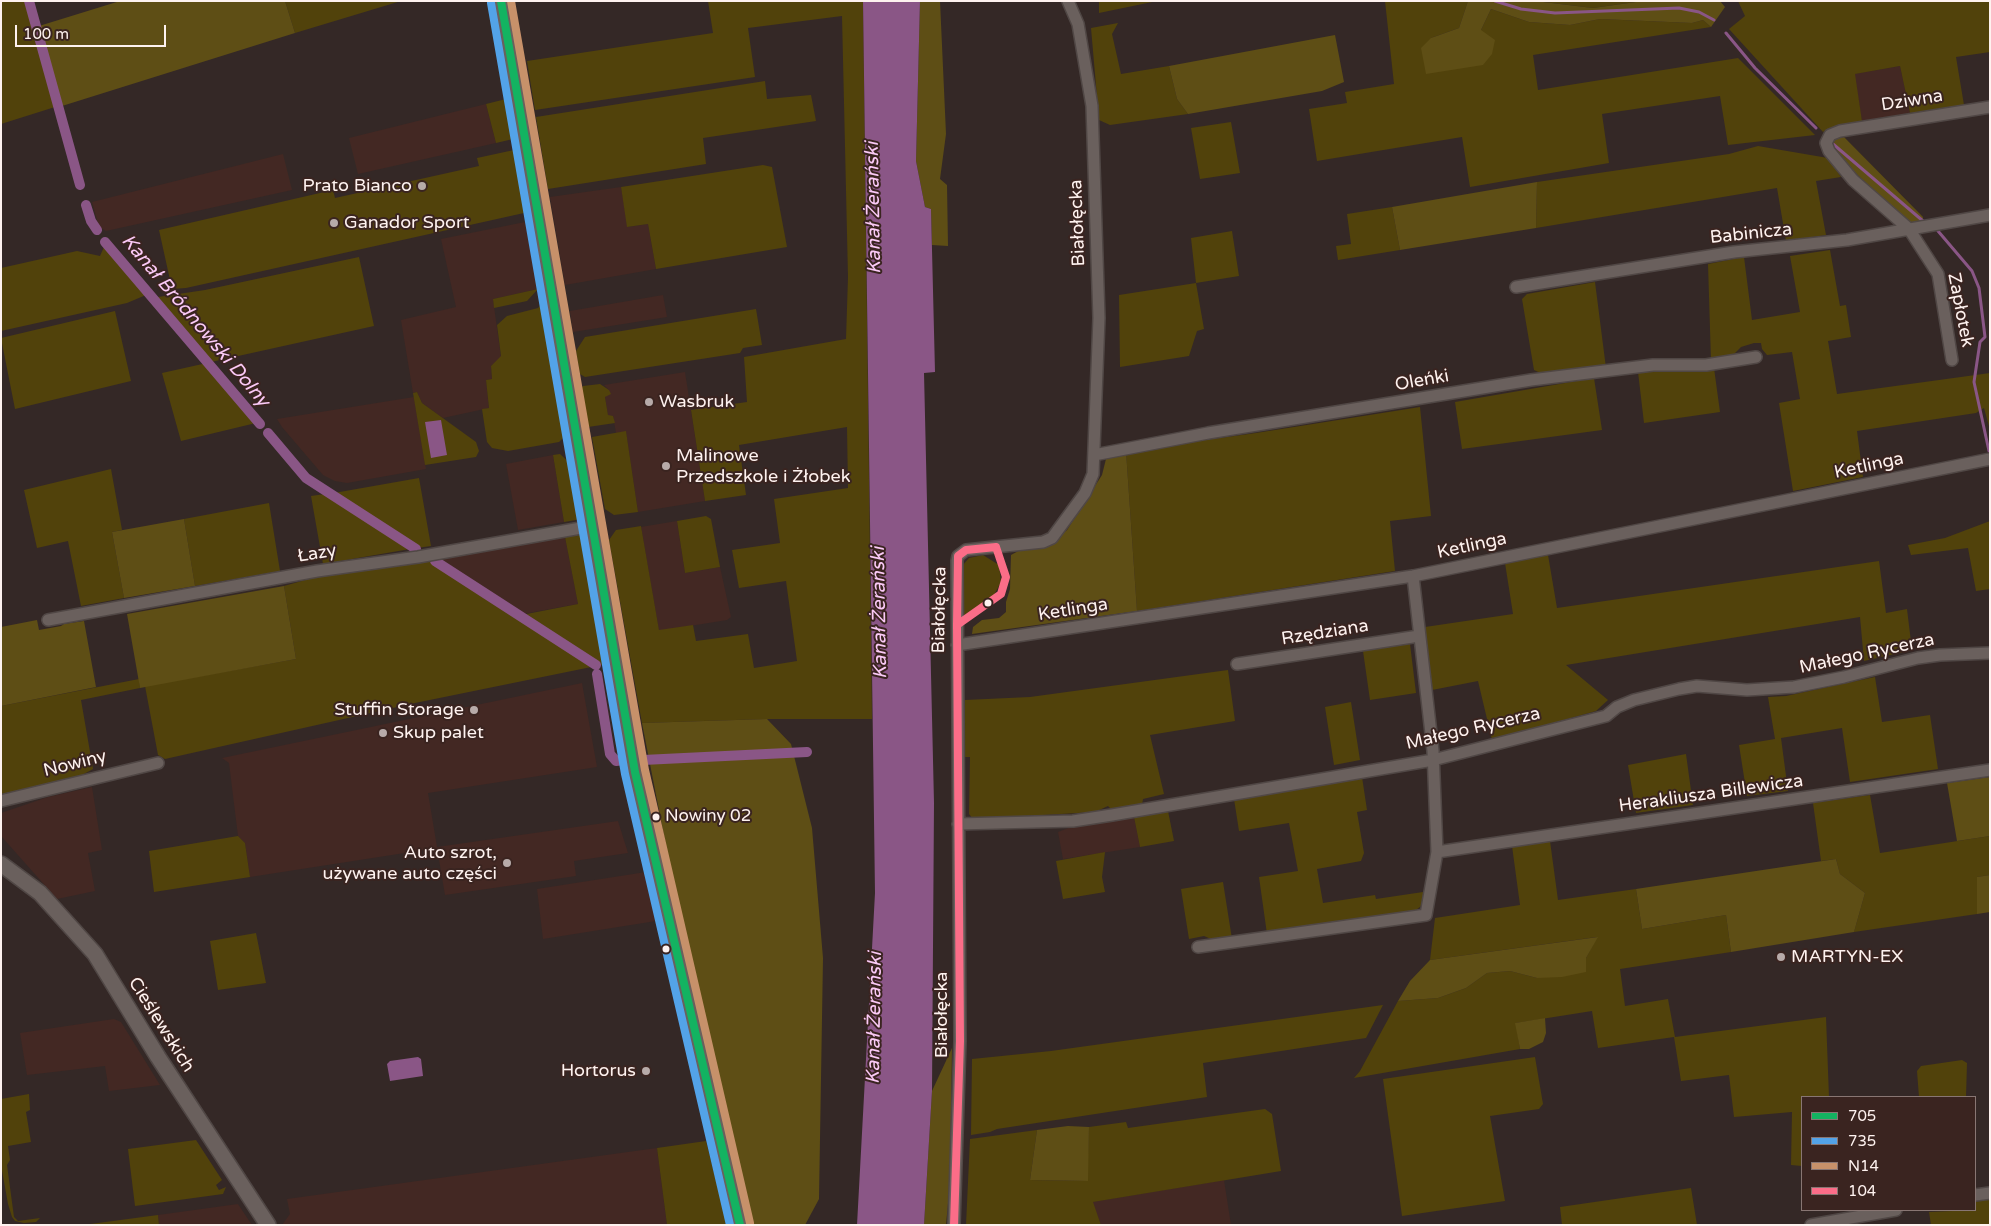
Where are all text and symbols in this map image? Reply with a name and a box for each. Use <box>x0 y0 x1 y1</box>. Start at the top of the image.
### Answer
scale bar <box>18 15 169 47</box>
text: 100 m <box>23 25 69 43</box>
street label: Dziwna <box>1880 85 1944 117</box>
water label: Kanał Żerański <box>861 142 887 274</box>
place label: Prato Bianco <box>303 175 412 197</box>
street label: Białołęcka <box>1066 179 1090 267</box>
marker: Prato Bianco <box>416 180 428 192</box>
place label: Ganador Sport <box>344 212 470 234</box>
marker: Ganador Sport <box>328 217 340 229</box>
street label: Babinicza <box>1709 219 1793 249</box>
water label: Kanał Bródnowski Dolny <box>116 230 274 412</box>
street label: Zapłotek <box>1942 271 1978 349</box>
street label: Oleńki <box>1393 366 1451 396</box>
place label: Wasbruk <box>659 391 734 413</box>
marker: Wasbruk <box>643 396 655 408</box>
place label: Malinowe Przedszkole i Żłobek <box>676 445 851 488</box>
street label: Ketlinga <box>1832 448 1906 484</box>
marker: Malinowe Przedszkole i Żłobek <box>660 460 672 472</box>
street label: Ketlinga <box>1435 528 1509 564</box>
street label: Łazy <box>296 540 338 568</box>
water label: Kanał Żerański <box>867 547 893 679</box>
street label: Białołęcka <box>928 566 952 654</box>
street label: Ketlinga <box>1036 594 1110 626</box>
unlabelled marker <box>983 598 993 608</box>
street label: Rzędziana <box>1280 615 1370 651</box>
street label: Małego Rycerza <box>1798 629 1936 679</box>
place label: Stuffin Storage <box>334 699 464 721</box>
street label: Małego Rycerza <box>1404 703 1542 755</box>
marker: Stuffin Storage <box>468 704 480 716</box>
place label: Skup palet <box>393 722 484 744</box>
marker: Skup palet <box>377 727 389 739</box>
street label: Nowiny <box>41 746 109 782</box>
street label: Herakliusza Billewicza <box>1617 770 1805 818</box>
place label: Nowiny 02 <box>665 807 751 827</box>
marker: Nowiny 02 <box>651 812 661 822</box>
place label: Auto szrot, używane auto części <box>322 842 497 884</box>
marker: Auto szrot, używane auto części <box>501 857 513 869</box>
unlabelled marker <box>661 944 671 954</box>
place label: MARTYN-EX <box>1791 946 1903 968</box>
marker: MARTYN-EX <box>1775 951 1787 963</box>
water label: Kanał Żerański <box>862 952 888 1084</box>
street label: Białołęcka <box>931 972 953 1058</box>
street label: Cieślewskich <box>123 973 199 1077</box>
place label: Hortorus <box>561 1060 636 1082</box>
marker: Hortorus <box>640 1065 652 1077</box>
legend <box>1801 1096 1976 1211</box>
text: 705 <box>1848 1107 1876 1125</box>
text: 735 <box>1848 1132 1876 1150</box>
text: N14 <box>1848 1157 1879 1175</box>
text: 104 <box>1848 1182 1876 1200</box>

